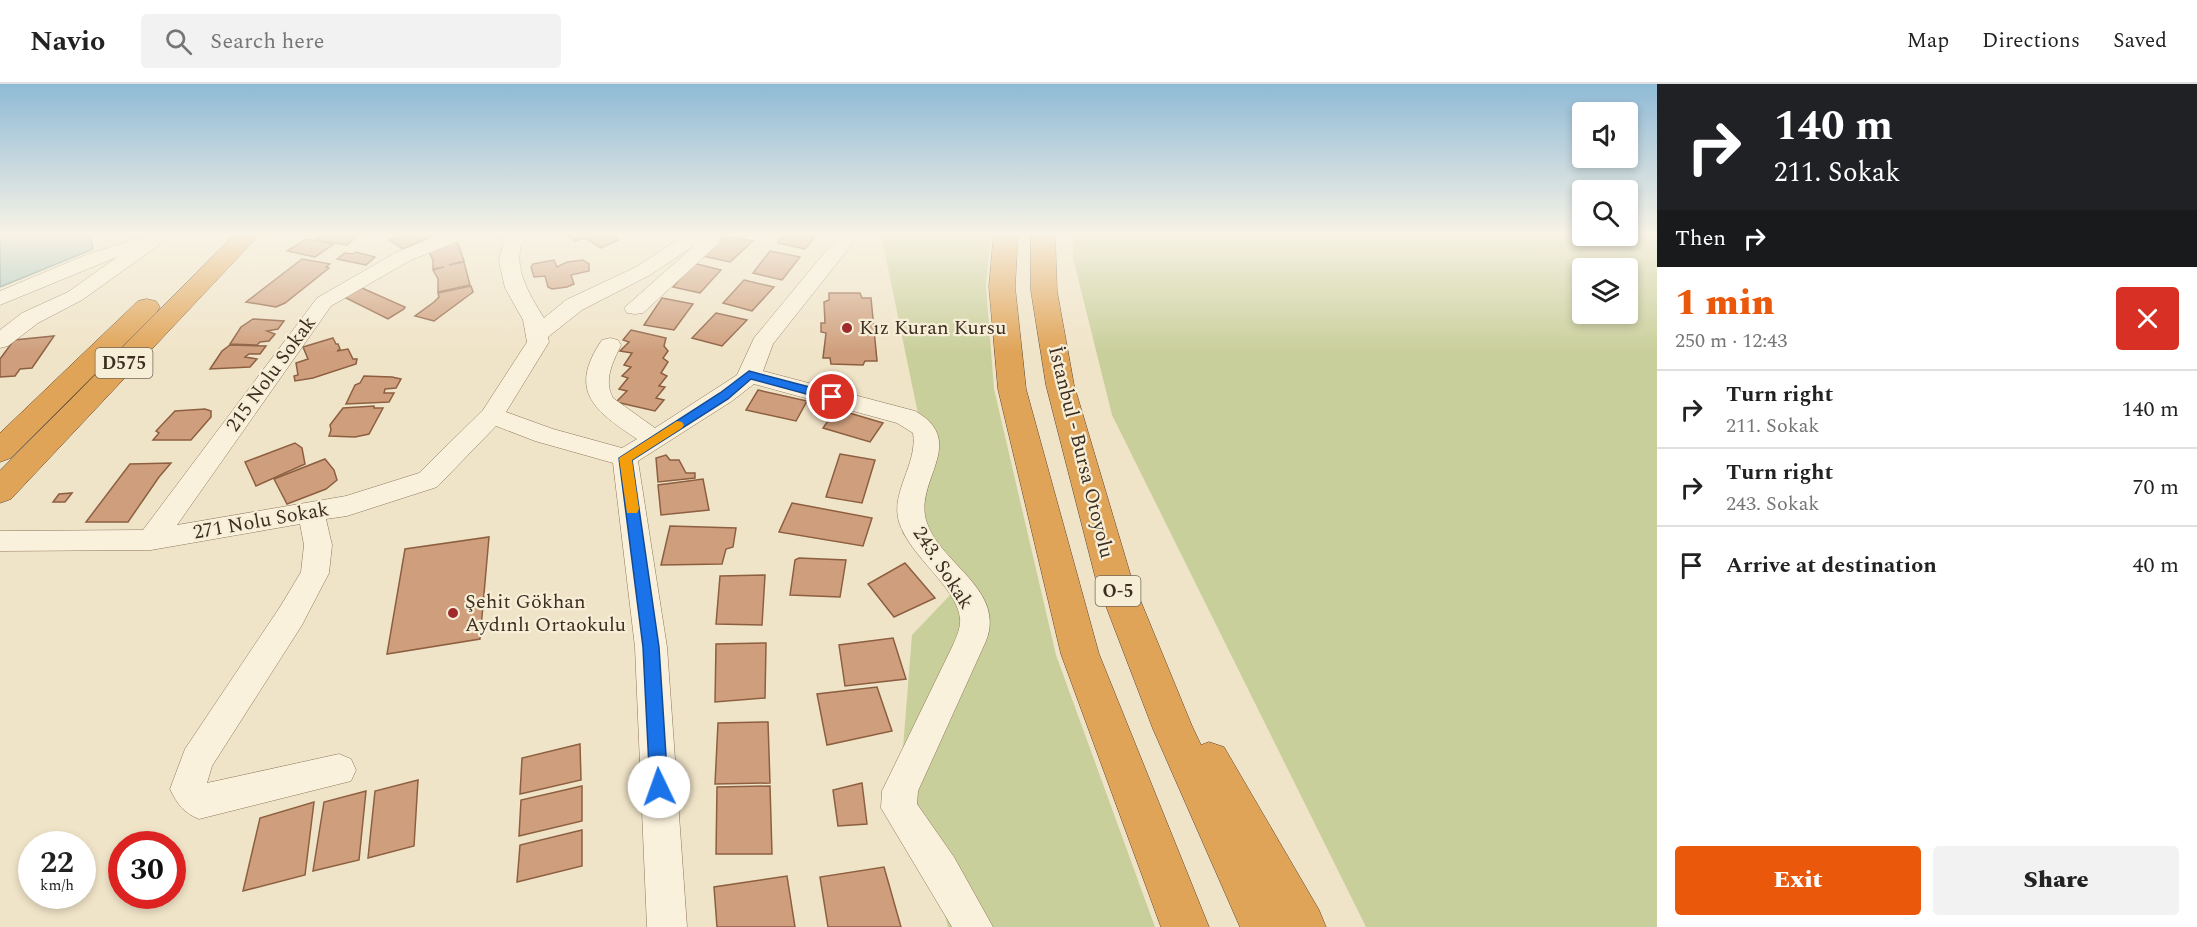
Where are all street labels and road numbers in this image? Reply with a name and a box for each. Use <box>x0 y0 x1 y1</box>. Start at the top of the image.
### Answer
street label: 215 Nolu Sokak <box>218 310 324 438</box>
street label: İstanbul - Bursa Otoyolu <box>1040 343 1122 561</box>
road number: D575 <box>96 348 152 378</box>
street label: 271 Nolu Sokak <box>191 494 331 548</box>
street label: 243. Sokak <box>905 521 981 615</box>
road number: O-5 <box>1096 576 1140 606</box>

